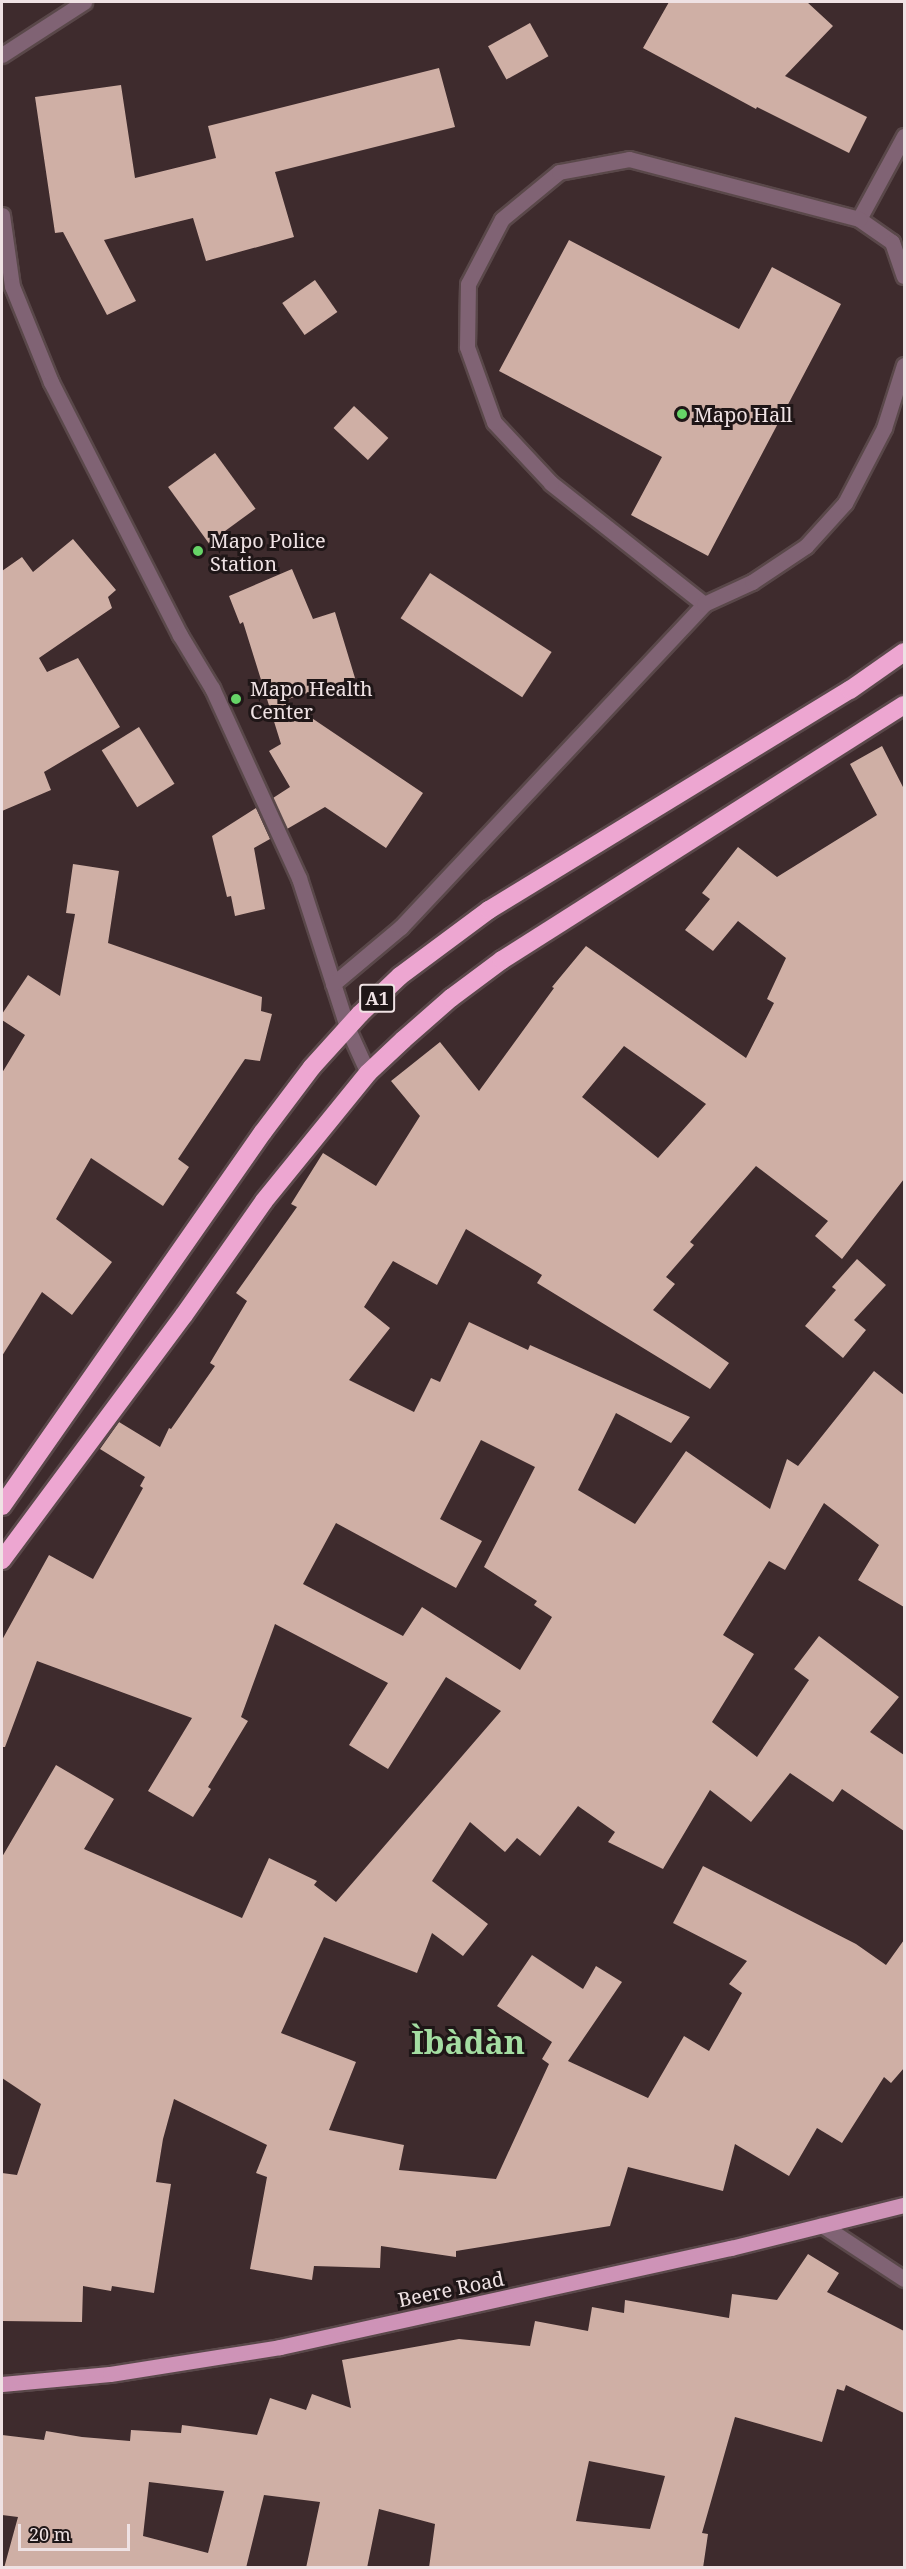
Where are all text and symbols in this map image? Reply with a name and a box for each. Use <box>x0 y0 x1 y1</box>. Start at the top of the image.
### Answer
place label: Mapo Hall <box>694 402 793 426</box>
marker: Mapo Hall <box>675 407 689 421</box>
place label: Mapo Police Station <box>210 528 326 575</box>
marker: Mapo Police Station <box>191 544 205 558</box>
place label: Mapo Health Center <box>250 676 373 723</box>
marker: Mapo Health Center <box>227 690 245 708</box>
road number: A1 <box>359 983 395 1013</box>
district label: Ìbàdàn <box>411 2023 525 2061</box>
street label: Beere Road <box>396 2266 506 2312</box>
scale bar <box>21 2512 134 2550</box>
text: 20 m <box>29 2522 71 2546</box>

